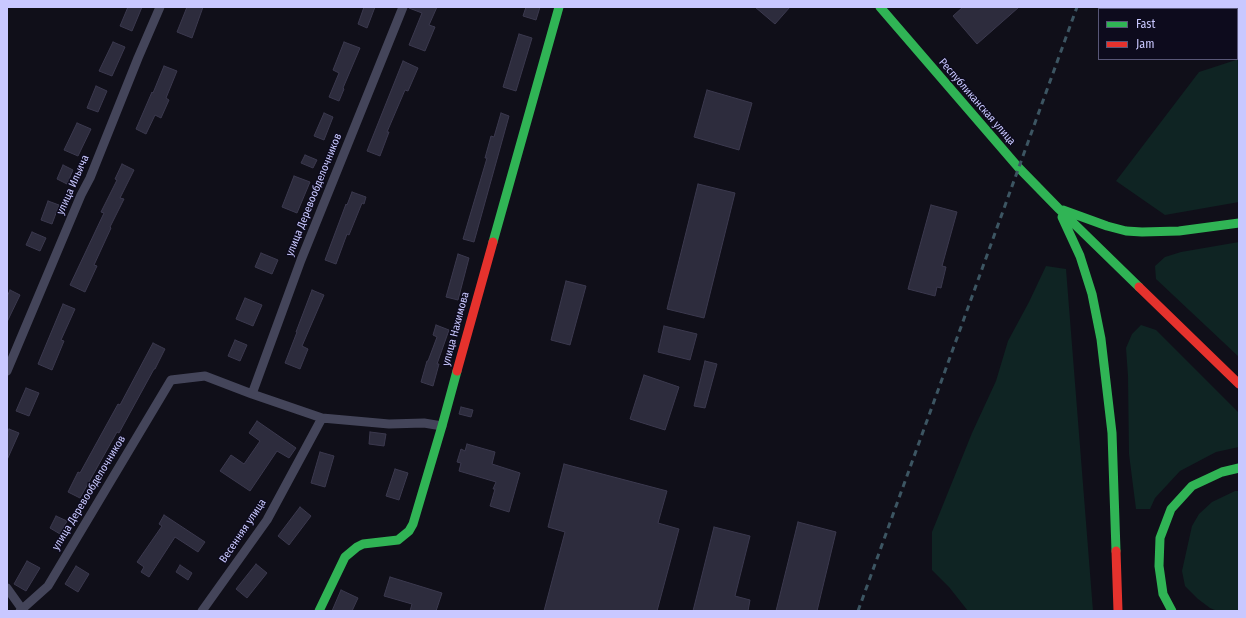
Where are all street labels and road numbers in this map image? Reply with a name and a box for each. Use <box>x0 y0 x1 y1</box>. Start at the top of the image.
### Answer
street label: Республиканская улица <box>936 56 1018 148</box>
street label: улица Деревообделочников <box>283 132 345 258</box>
street label: улица Ильича <box>54 153 92 217</box>
street label: улица Нахимова <box>440 290 472 368</box>
street label: улица Деревообделочников <box>49 433 129 553</box>
street label: Весенняя улица <box>217 497 269 565</box>

